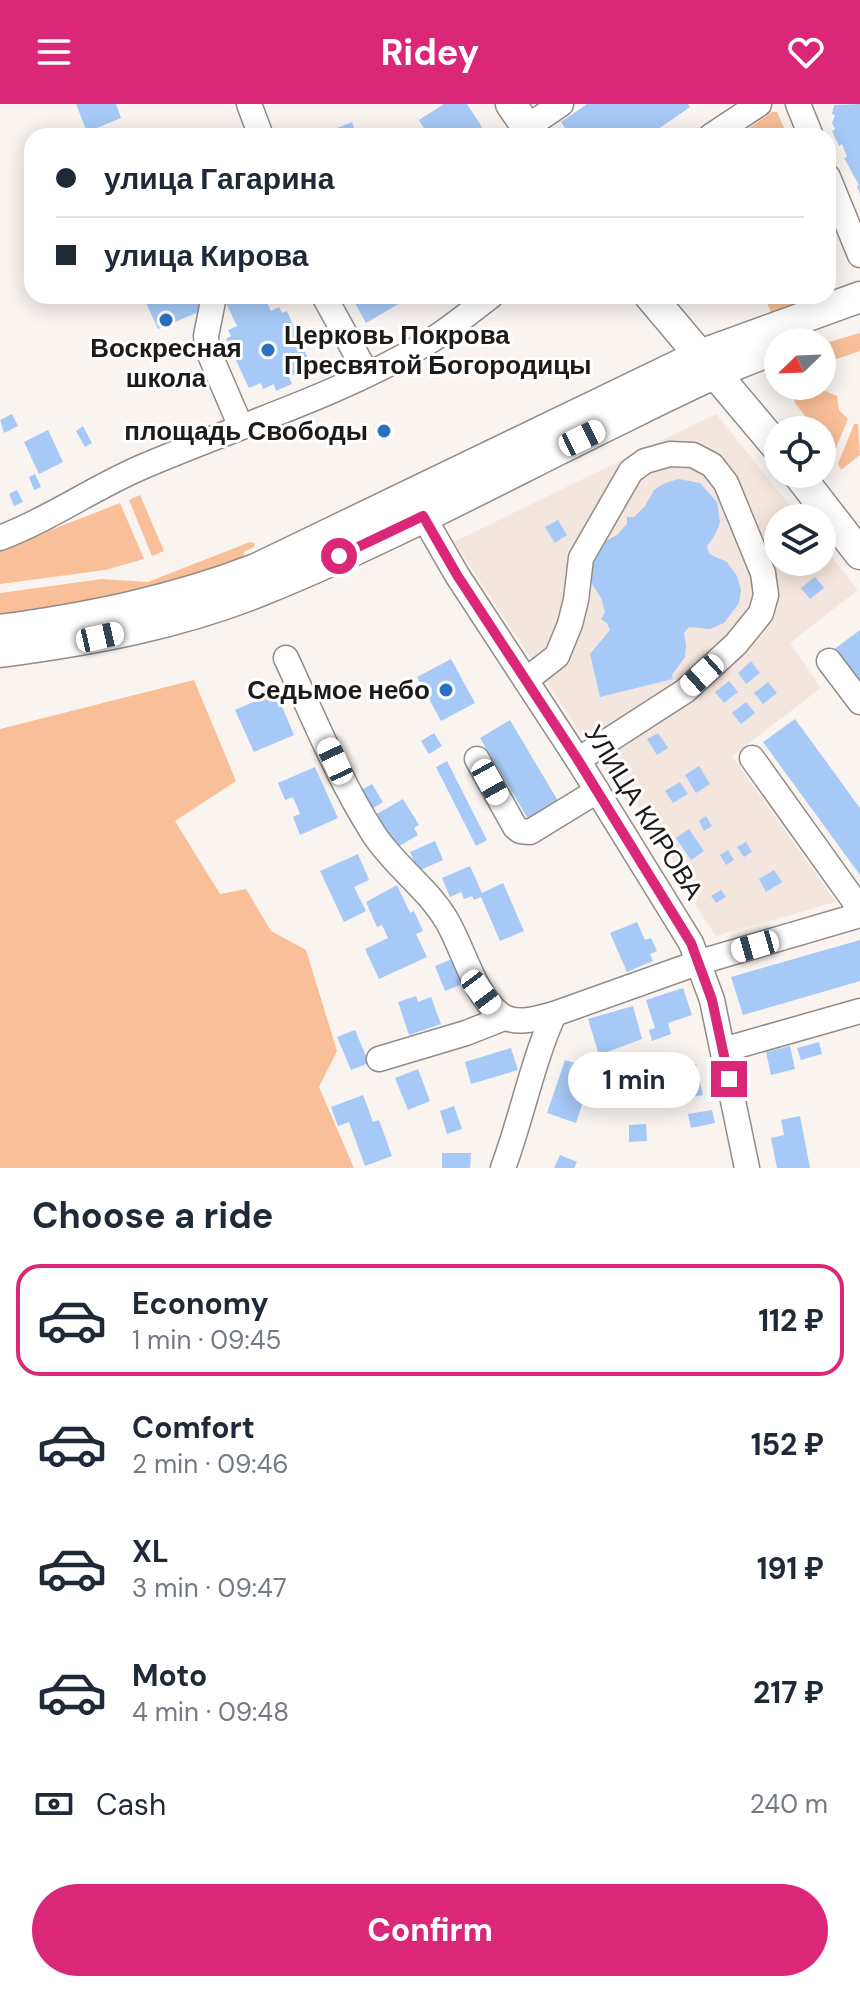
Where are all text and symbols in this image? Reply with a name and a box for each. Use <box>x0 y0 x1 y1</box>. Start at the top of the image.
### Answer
text: Ridey <box>381 29 479 76</box>
icon: menu <box>32 30 76 74</box>
icon: heart <box>784 30 828 74</box>
text: улица Гагарина <box>104 159 334 198</box>
text: улица Кирова <box>104 236 308 275</box>
marker: Воскресная школа <box>157 311 175 329</box>
place label: Церковь Покрова Пресвятой Богородицы <box>284 318 591 382</box>
north arrow <box>764 328 836 400</box>
map controls <box>764 328 836 576</box>
place label: Воскресная школа <box>90 331 242 395</box>
marker: Церковь Покрова Пресвятой Богородицы <box>259 341 277 359</box>
place label: площадь Свободы <box>124 414 368 448</box>
button: locate <box>764 416 836 488</box>
car <box>555 417 609 459</box>
marker: площадь Свободы <box>375 422 393 440</box>
button: layers <box>764 504 836 576</box>
route start <box>321 538 357 574</box>
car <box>74 620 126 654</box>
car <box>676 650 728 700</box>
place label: Седьмое небо <box>247 673 430 707</box>
marker: Седьмое небо <box>437 681 455 699</box>
street label: УЛИЦА КИРОВА <box>577 718 712 906</box>
car <box>314 734 356 788</box>
car <box>468 755 512 809</box>
car <box>729 928 781 964</box>
car <box>457 966 505 1018</box>
callout: 1 min <box>569 1051 701 1107</box>
route end <box>711 1061 747 1097</box>
text: 1 min <box>602 1063 666 1097</box>
text: Choose a ride <box>32 1192 273 1239</box>
icon: car <box>36 1284 108 1356</box>
text: Economy <box>132 1284 269 1323</box>
text: 112 ₽ <box>758 1301 824 1340</box>
text: 1 min · 09:45 <box>132 1323 281 1357</box>
icon: car <box>36 1408 108 1480</box>
text: Comfort <box>132 1408 255 1447</box>
text: 152 ₽ <box>751 1425 824 1464</box>
text: 2 min · 09:46 <box>132 1447 289 1481</box>
icon: car <box>36 1532 108 1604</box>
text: XL <box>132 1532 169 1571</box>
text: 191 ₽ <box>757 1549 824 1588</box>
text: 3 min · 09:47 <box>132 1571 287 1605</box>
icon: car <box>36 1656 108 1728</box>
text: Moto <box>132 1656 207 1695</box>
text: 217 ₽ <box>753 1673 824 1712</box>
text: 4 min · 09:48 <box>132 1695 289 1729</box>
icon: cash <box>32 1782 76 1826</box>
text: Cash <box>96 1785 166 1824</box>
text: 240 m <box>750 1787 828 1821</box>
button: Confirm <box>32 1884 828 1976</box>

